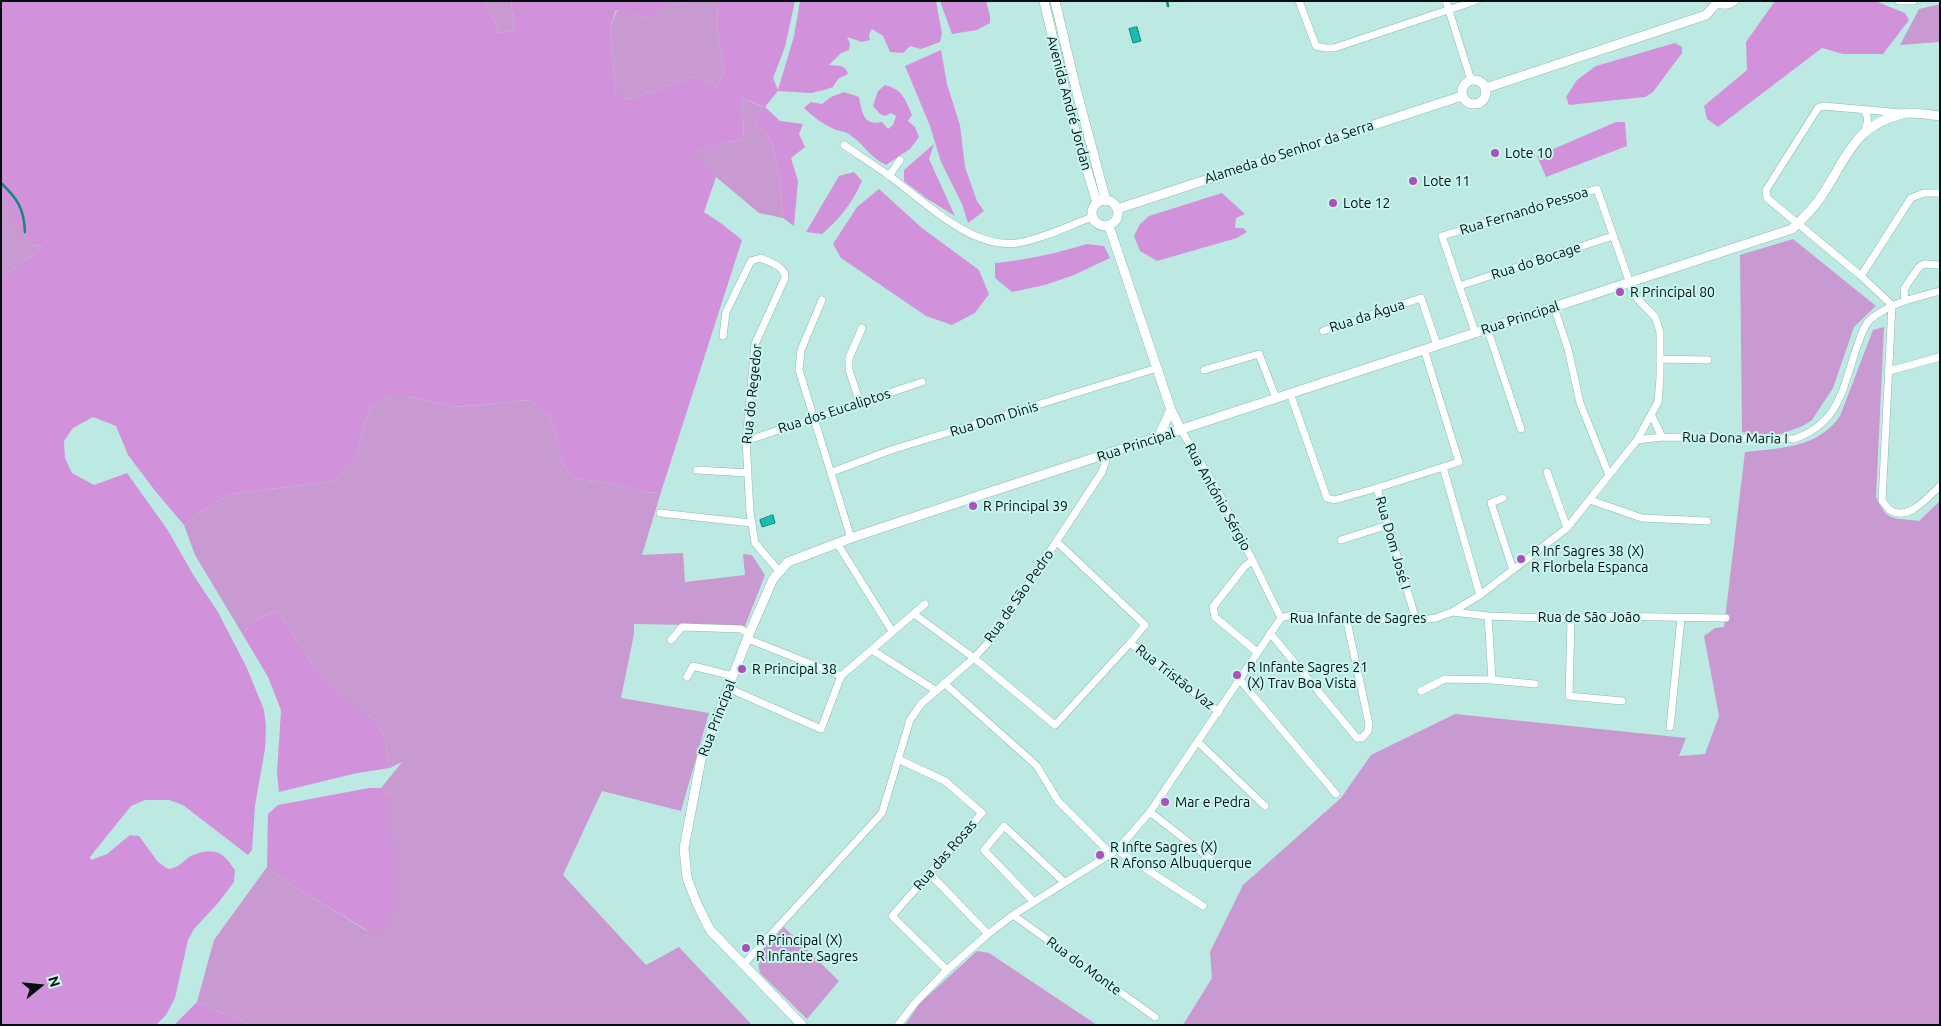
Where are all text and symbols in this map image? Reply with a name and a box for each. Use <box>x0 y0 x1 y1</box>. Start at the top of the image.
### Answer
street label: Avenida André Jordan <box>1043 34 1095 172</box>
street label: Alameda do Senhor da Serra <box>1202 117 1376 187</box>
place label: Lote 10 <box>1505 145 1553 161</box>
marker: Lote 10 <box>1489 147 1501 159</box>
place label: Lote 11 <box>1423 173 1471 189</box>
marker: Lote 11 <box>1407 175 1419 187</box>
street label: Rua Fernando Pessoa <box>1458 183 1590 239</box>
place label: Lote 12 <box>1343 195 1391 211</box>
marker: Lote 12 <box>1327 197 1339 209</box>
street label: Rua do Bocage <box>1489 239 1583 283</box>
place label: R Principal 80 <box>1630 284 1715 300</box>
marker: R Principal 80 <box>1614 286 1626 298</box>
street label: Rua da Água <box>1327 296 1407 336</box>
street label: Rua Principal <box>1479 297 1561 339</box>
street label: Rua do Regedor <box>738 343 766 445</box>
street label: Rua dos Eucaliptos <box>776 385 892 437</box>
street label: Rua Dom Dinis <box>948 398 1040 440</box>
street label: Rua Principal <box>1095 424 1177 466</box>
street label: Rua Dona Maria I <box>1682 429 1788 447</box>
street label: Rua António Sérgio <box>1181 440 1255 554</box>
street label: Rua Dom José I <box>1372 494 1414 592</box>
place label: R Principal 39 <box>983 498 1068 514</box>
marker: R Principal 39 <box>967 500 979 512</box>
place label: R Inf Sagres 38 (X) R Florbela Espanca <box>1531 543 1648 576</box>
street label: Rua de São Pedro <box>981 546 1057 646</box>
marker: R Inf Sagres 38 (X) R Florbela Espanca <box>1515 553 1527 565</box>
street label: Rua de São João <box>1538 609 1640 625</box>
street label: Rua Infante de Sagres <box>1290 610 1426 626</box>
street label: Rua Tristão Vaz <box>1132 641 1218 713</box>
place label: R Infante Sagres 21 (X) Trav Boa Vista <box>1247 659 1368 692</box>
place label: R Principal 38 <box>752 661 837 677</box>
marker: R Principal 38 <box>736 663 748 675</box>
marker: R Infante Sagres 21 (X) Trav Boa Vista <box>1231 669 1243 681</box>
street label: Rua Principal <box>695 677 739 759</box>
place label: Mar e Pedra <box>1175 794 1250 810</box>
marker: Mar e Pedra <box>1159 796 1171 808</box>
street label: Rua das Rosas <box>910 816 980 894</box>
place label: R Infte Sagres (X) R Afonso Albuquerque <box>1110 839 1252 872</box>
marker: R Infte Sagres (X) R Afonso Albuquerque <box>1094 849 1106 861</box>
place label: R Principal (X) R Infante Sagres <box>756 932 858 964</box>
street label: Rua do Monte <box>1043 933 1125 999</box>
marker: R Principal (X) R Infante Sagres <box>740 942 752 954</box>
north arrow <box>15 961 65 1011</box>
text: N <box>45 974 64 989</box>

